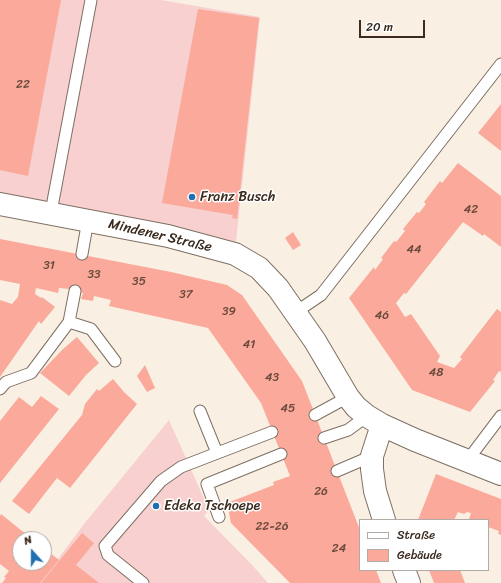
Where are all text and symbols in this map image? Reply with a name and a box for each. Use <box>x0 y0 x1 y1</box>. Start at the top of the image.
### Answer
scale bar <box>361 12 427 38</box>
text: 20 m <box>366 16 393 38</box>
house number: 22 <box>16 78 30 92</box>
place label: Franz Busch <box>200 189 275 205</box>
marker: Franz Busch <box>187 192 197 202</box>
house number: 42 <box>464 203 478 217</box>
street label: Mindener Straße <box>107 216 213 256</box>
house number: 44 <box>407 243 421 257</box>
house number: 31 <box>43 259 55 273</box>
house number: 33 <box>87 268 101 282</box>
house number: 35 <box>132 275 146 289</box>
house number: 37 <box>179 288 193 302</box>
house number: 39 <box>222 305 236 319</box>
house number: 46 <box>375 309 389 323</box>
house number: 41 <box>243 338 255 352</box>
house number: 48 <box>429 366 443 380</box>
house number: 43 <box>265 371 279 385</box>
house number: 45 <box>281 402 295 416</box>
house number: 26 <box>314 485 328 499</box>
place label: Edeka Tschoepe <box>164 498 260 514</box>
marker: Edeka Tschoepe <box>151 501 161 511</box>
legend <box>359 519 489 571</box>
house number: 22-26 <box>255 520 289 534</box>
text: Straße <box>397 524 435 546</box>
text: N <box>21 530 35 550</box>
north arrow <box>12 531 52 571</box>
house number: 24 <box>332 542 346 556</box>
text: Gebäude <box>397 544 442 566</box>

